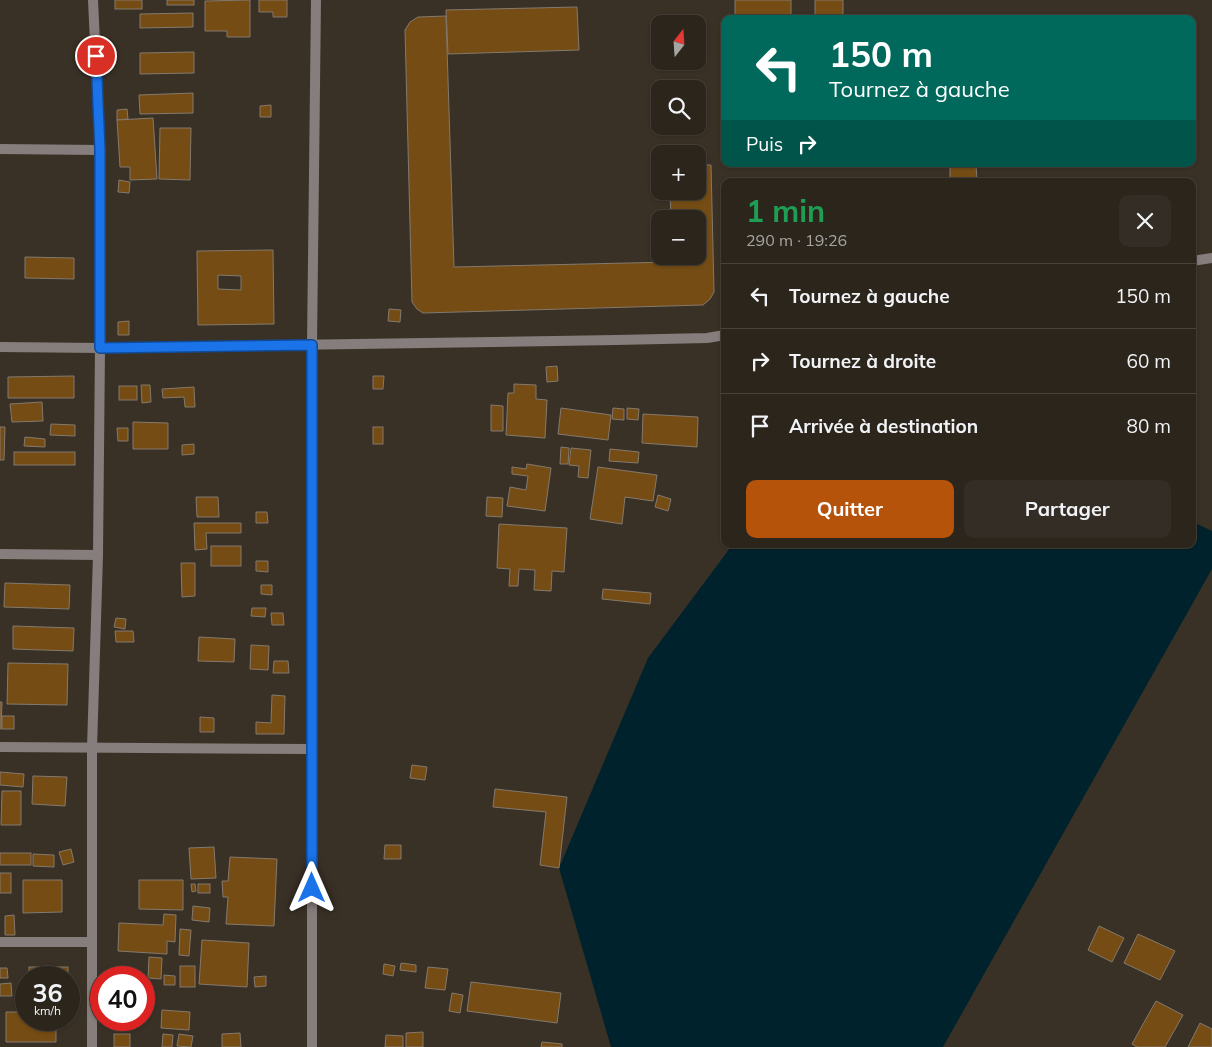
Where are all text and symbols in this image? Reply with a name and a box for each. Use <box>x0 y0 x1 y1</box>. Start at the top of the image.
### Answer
north arrow <box>651 15 706 70</box>
map controls <box>651 15 706 265</box>
text: 150 m <box>829 32 933 76</box>
pin <box>75 35 117 77</box>
icon: left <box>746 35 811 100</box>
icon: arrive <box>82 42 110 70</box>
text: Tournez à gauche <box>829 75 1010 103</box>
button: search <box>651 80 706 135</box>
icon: right <box>793 130 821 158</box>
text: Puis <box>746 132 783 156</box>
button: + <box>651 145 706 200</box>
text: 1 min <box>746 192 825 230</box>
button: close <box>1119 195 1171 247</box>
button: − <box>651 210 706 265</box>
text: 290 m · 19:26 <box>746 230 847 250</box>
icon: left <box>746 282 774 310</box>
text: Tournez à gauche <box>789 284 950 308</box>
text: 150 m <box>1115 284 1171 308</box>
icon: right <box>746 347 774 375</box>
text: Tournez à droite <box>789 349 936 373</box>
text: 60 m <box>1127 349 1171 373</box>
icon: arrive <box>746 412 774 440</box>
text: Arrivée à destination <box>789 414 978 438</box>
text: 80 m <box>1127 414 1171 438</box>
button: Quitter <box>746 480 954 538</box>
button: Partager <box>964 480 1171 538</box>
position arrow <box>285 861 337 913</box>
speed limit sign: 40 <box>90 966 155 1031</box>
text: 36 <box>32 977 63 1008</box>
text: km/h <box>34 1003 61 1018</box>

